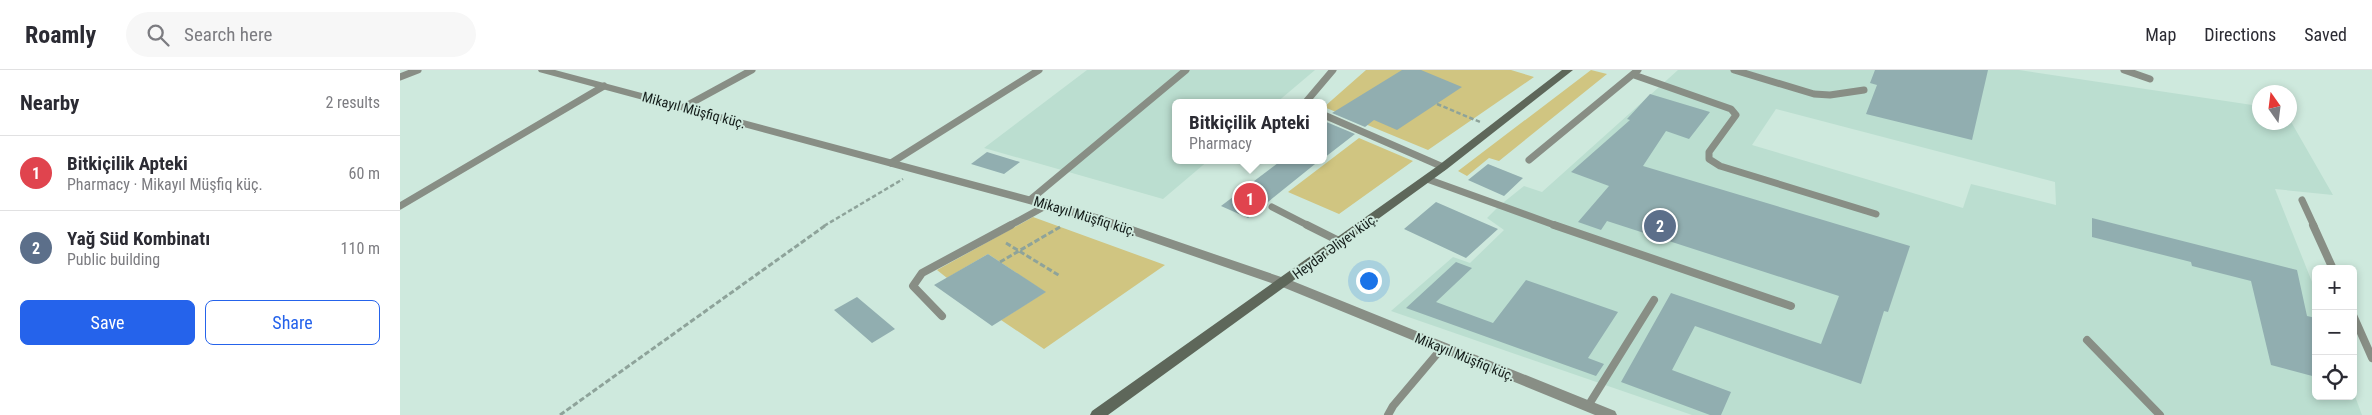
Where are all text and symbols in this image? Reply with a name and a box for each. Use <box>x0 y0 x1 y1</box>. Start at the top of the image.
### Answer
search box <box>126 12 476 57</box>
text: Roamly <box>25 21 96 49</box>
icon: search <box>144 21 172 49</box>
text: Search here <box>184 23 272 46</box>
text: Map <box>2145 24 2176 45</box>
text: Directions <box>2204 24 2276 45</box>
text: Saved <box>2304 24 2347 45</box>
north arrow <box>2252 85 2297 130</box>
street label: Mikayıl Müşfiq küç. <box>641 89 747 131</box>
text: Nearby <box>20 91 79 115</box>
text: 2 results <box>325 93 380 112</box>
popup <box>1172 99 1327 164</box>
text: Bitkiçilik Apteki <box>1189 111 1310 134</box>
text: Pharmacy <box>1189 134 1252 153</box>
text: Bitkiçilik Apteki <box>67 152 188 175</box>
text: 1 <box>32 164 40 183</box>
text: 60 m <box>348 164 380 183</box>
text: Pharmacy · Mikayıl Müşfiq küç. <box>67 175 263 194</box>
pin: 1 <box>1234 180 1266 218</box>
street label: Mikayıl Müşfiq küç. <box>1032 193 1138 239</box>
pin: 2 <box>1644 207 1676 245</box>
street label: Heydər Əliyev küç. <box>1289 210 1381 282</box>
text: Yağ Süd Kombinatı <box>67 227 210 250</box>
text: 2 <box>32 239 40 258</box>
text: 110 m <box>341 239 380 258</box>
text: Public building <box>67 250 160 269</box>
map controls <box>2312 265 2357 400</box>
button: + <box>2312 265 2357 310</box>
your location <box>1356 268 1382 294</box>
button: Save <box>20 300 195 345</box>
button: Share <box>205 300 380 345</box>
button: − <box>2312 310 2357 355</box>
street label: Mikayıl Müşfiq küç. <box>1413 330 1517 384</box>
button: locate <box>2312 355 2357 400</box>

